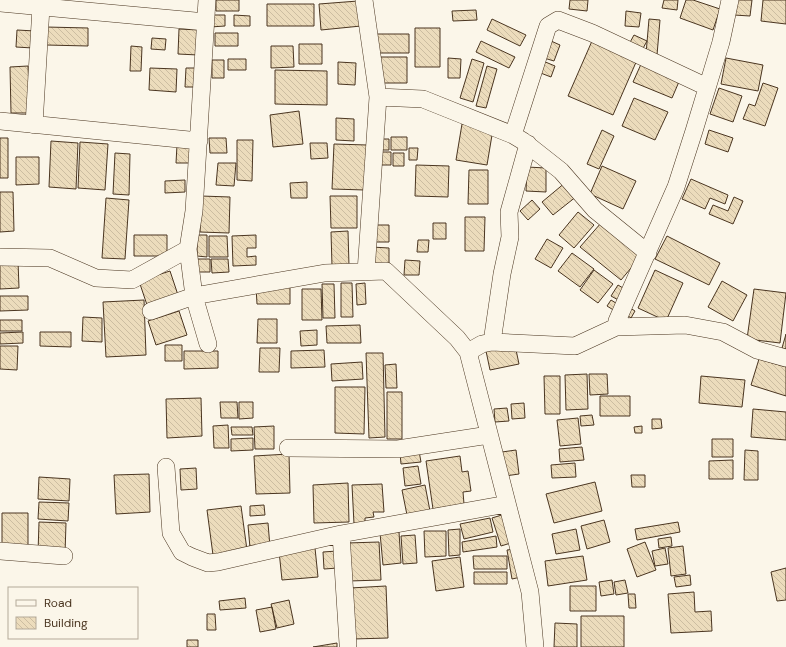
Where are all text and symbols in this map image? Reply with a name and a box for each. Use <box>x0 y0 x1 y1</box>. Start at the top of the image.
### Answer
legend <box>8 587 138 639</box>
text: Road <box>44 595 72 611</box>
text: Building <box>44 615 88 631</box>

